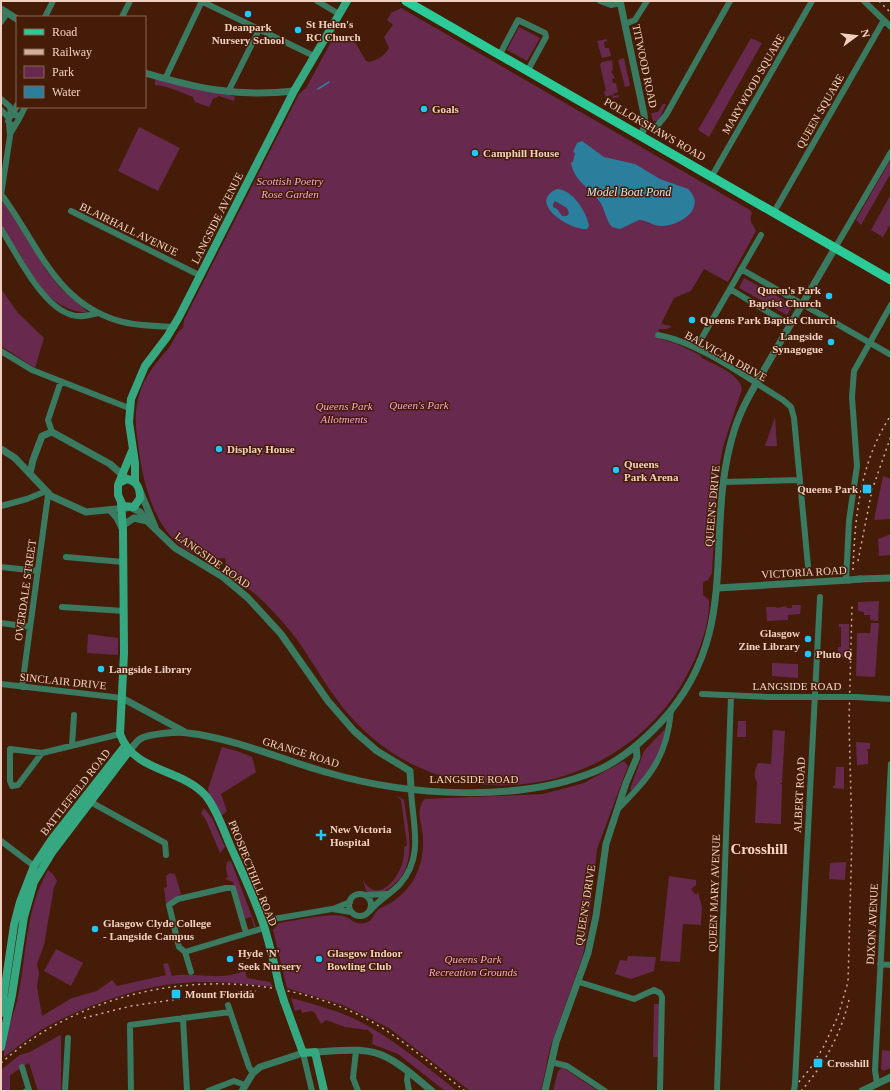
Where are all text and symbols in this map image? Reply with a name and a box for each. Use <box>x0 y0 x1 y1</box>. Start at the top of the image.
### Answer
marker: Deanpark Nursery School <box>243 9 253 19</box>
legend <box>16 16 146 108</box>
north arrow <box>836 16 876 56</box>
place label: St Helen's RC Church <box>306 18 361 43</box>
place label: Deanpark Nursery School <box>212 21 284 46</box>
street label: TITWOOD ROAD <box>630 23 660 109</box>
text: Road <box>52 25 77 39</box>
marker: St Helen's RC Church <box>293 25 303 35</box>
text: N <box>859 28 872 39</box>
street label: MARYWOOD SQUARE <box>719 32 787 136</box>
text: Railway <box>52 45 92 59</box>
text: Park <box>52 65 74 79</box>
street label: QUEEN SQUARE <box>794 71 846 150</box>
text: Water <box>52 85 80 99</box>
street label: POLLOKSHAWS ROAD <box>602 95 708 163</box>
place label: Goals <box>432 103 460 115</box>
marker: Goals <box>419 104 429 114</box>
place label: Camphill House <box>483 147 559 159</box>
marker: Camphill House <box>470 148 480 158</box>
street label: LANGSIDE AVENUE <box>189 170 245 266</box>
park label: Scottish Poetry Rose Garden <box>257 175 324 200</box>
water label: Model Boat Pond <box>586 185 672 199</box>
street label: BLAIRHALL AVENUE <box>78 200 180 258</box>
place label: Queen's Park Baptist Church <box>749 284 822 309</box>
marker: Queen's Park Baptist Church <box>824 291 834 301</box>
place label: Queens Park Baptist Church <box>700 314 836 326</box>
marker: Queens Park Baptist Church <box>687 315 697 325</box>
street label: BALVICAR DRIVE <box>683 329 769 384</box>
place label: Langside Synagogue <box>772 330 823 355</box>
marker: Langside Synagogue <box>826 337 836 347</box>
park label: Queen's Park <box>389 399 450 411</box>
park label: Queens Park Allotments <box>315 400 374 425</box>
place label: Display House <box>227 443 295 455</box>
marker: Display House <box>214 444 224 454</box>
place label: Queens Park Arena <box>624 458 679 483</box>
street label: QUEEN'S DRIVE <box>702 464 722 547</box>
marker: Queens Park Arena <box>611 465 621 475</box>
place label: Queens Park <box>797 483 859 495</box>
marker: Queens Park <box>861 483 873 495</box>
street label: LANGSIDE ROAD <box>173 530 253 590</box>
street label: OVERDALE STREET <box>12 538 38 642</box>
street label: VICTORIA ROAD <box>761 564 847 580</box>
place label: Glasgow Zine Library <box>739 627 800 652</box>
marker: Glasgow Zine Library <box>803 634 813 644</box>
place label: Pluto Q <box>816 648 853 660</box>
marker: Pluto Q <box>803 649 813 659</box>
place label: Langside Library <box>109 663 192 675</box>
marker: Langside Library <box>96 664 106 674</box>
street label: SINCLAIR DRIVE <box>19 670 107 692</box>
street label: LANGSIDE ROAD <box>753 680 842 692</box>
street label: GRANGE ROAD <box>261 735 341 769</box>
street label: BATTLEFIELD ROAD <box>38 746 112 837</box>
street label: ALBERT ROAD <box>791 757 807 833</box>
street label: LANGSIDE ROAD <box>430 773 519 785</box>
street label: PROSPECTHILL ROAD <box>226 818 280 928</box>
place label: New Victoria Hospital <box>330 823 392 848</box>
marker: New Victoria Hospital <box>315 829 327 841</box>
street label: QUEEN MARY AVENUE <box>706 834 722 952</box>
district label: Crosshill <box>730 841 788 857</box>
street label: QUEEN'S DRIVE <box>573 863 597 946</box>
street label: DIXON AVENUE <box>864 883 880 965</box>
place label: Glasgow Clyde College - Langside Campus <box>103 917 211 942</box>
marker: Glasgow Clyde College - Langside Campus <box>90 924 100 934</box>
place label: Hyde 'N' Seek Nursery <box>238 947 302 972</box>
place label: Glasgow Indoor Bowling Club <box>327 947 403 972</box>
park label: Queens Park Recreation Grounds <box>428 953 517 978</box>
marker: Hyde 'N' Seek Nursery <box>225 954 235 964</box>
marker: Glasgow Indoor Bowling Club <box>314 954 324 964</box>
marker: Mount Florida <box>170 988 182 1000</box>
place label: Mount Florida <box>185 988 255 1000</box>
marker: Crosshill <box>812 1057 824 1069</box>
place label: Crosshill <box>827 1057 869 1069</box>

